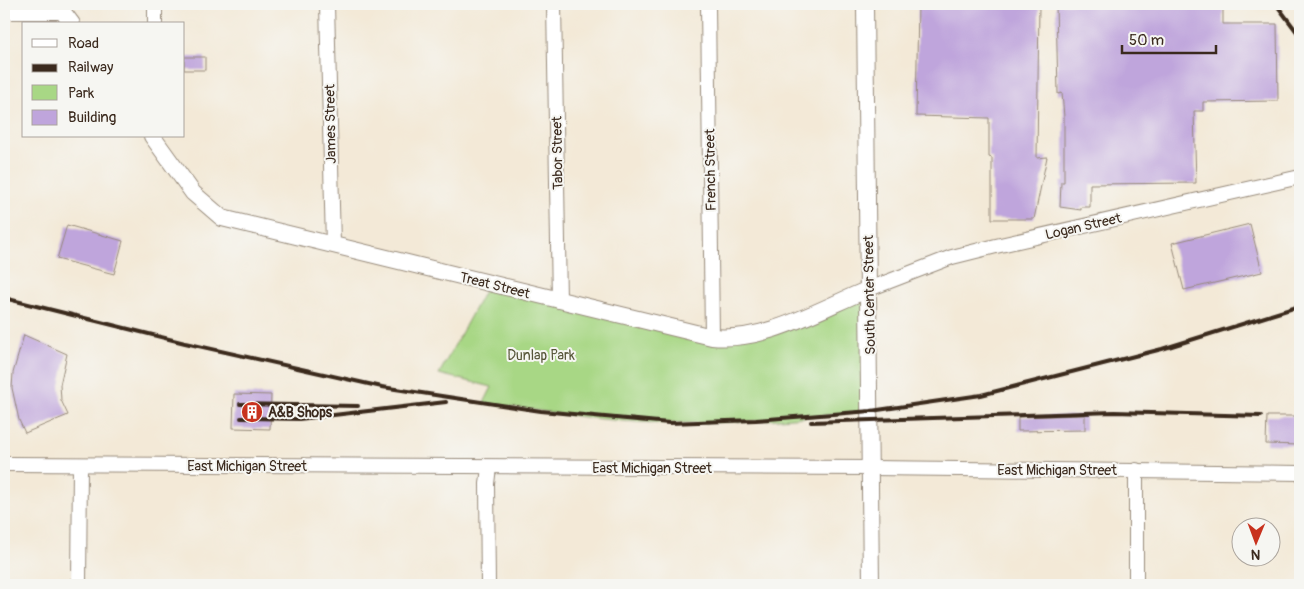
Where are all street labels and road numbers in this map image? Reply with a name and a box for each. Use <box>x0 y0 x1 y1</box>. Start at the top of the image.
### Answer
street label: James Street <box>321 84 340 164</box>
street label: Tabor Street <box>548 116 567 190</box>
street label: French Street <box>701 128 720 211</box>
street label: Logan Street <box>1043 209 1123 243</box>
street label: South Center Street <box>860 235 879 355</box>
street label: Treat Street <box>458 269 532 302</box>
street label: East Michigan Street <box>187 458 307 475</box>
street label: East Michigan Street <box>592 460 712 477</box>
street label: East Michigan Street <box>997 462 1117 479</box>

